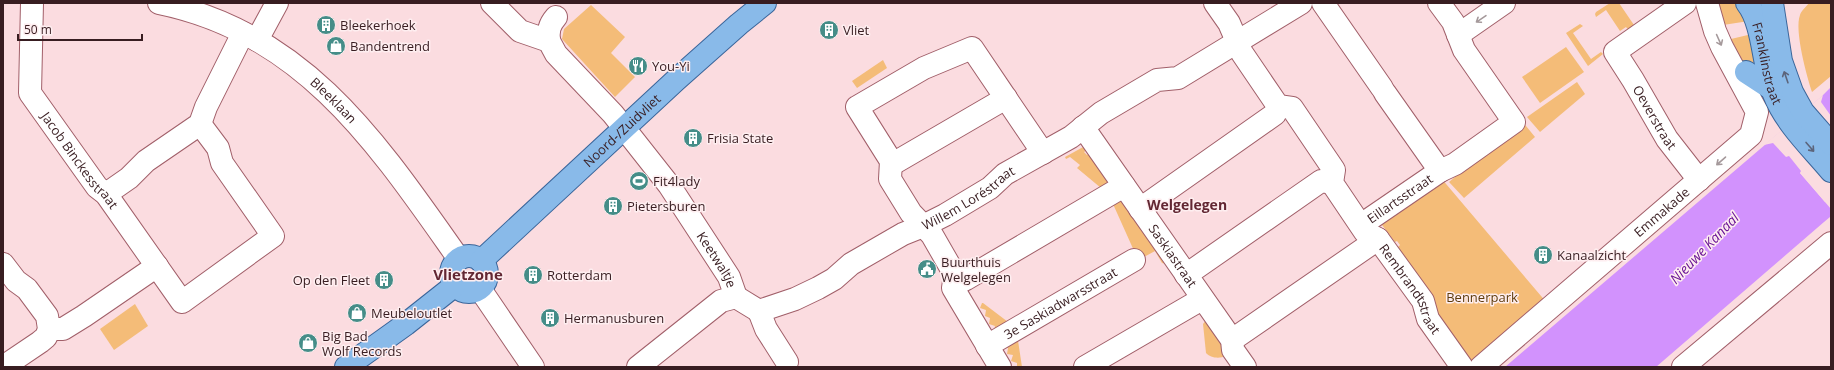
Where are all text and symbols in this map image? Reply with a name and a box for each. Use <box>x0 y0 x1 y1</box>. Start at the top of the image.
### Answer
building icon: Bleekerhoek <box>315 14 337 36</box>
one-way arrow <box>1476 15 1487 23</box>
scale bar <box>18 16 142 42</box>
place label: Bleekerhoek <box>340 16 416 34</box>
building icon: Vliet <box>818 19 840 41</box>
street label: Franklinstraat <box>1748 20 1787 108</box>
text: 50 m <box>24 21 52 38</box>
place label: Vliet <box>843 21 870 39</box>
one-way arrow <box>1716 33 1723 45</box>
shop icon: Bandentrend <box>325 35 347 57</box>
place label: Bandentrend <box>350 37 430 55</box>
restaurant icon: You-Yi <box>627 55 649 77</box>
place label: You-Yi <box>652 57 690 75</box>
one-way arrow <box>1781 71 1789 83</box>
street label: Bleeklaan <box>307 73 361 127</box>
street label: Oeverstraat <box>1629 82 1681 154</box>
street label: Noord-/Zuidvliet <box>579 90 665 171</box>
street label: Jacob Binckesstraat <box>36 107 123 213</box>
building icon: Frisia State <box>682 127 704 149</box>
place label: Frisia State <box>707 129 773 147</box>
one-way arrow <box>1806 141 1815 152</box>
one-way arrow <box>1716 156 1727 165</box>
street label: Willem Loréstraat <box>919 161 1018 234</box>
street label: Eillartsstraat <box>1363 169 1436 227</box>
sports icon: Fit4lady <box>628 170 650 192</box>
place label: Fit4lady <box>653 172 701 190</box>
street label: Emmakade <box>1630 183 1693 241</box>
building icon: Pietersburen <box>602 195 624 217</box>
district label: Welgelegen <box>1147 195 1227 214</box>
place label: Pietersburen <box>627 197 705 215</box>
water label: Nieuwe Kanaal <box>1665 208 1743 288</box>
street label: Saskiastraat <box>1145 220 1202 291</box>
street label: Keetwaltje <box>693 228 741 290</box>
street label: Rembrandtstraat <box>1375 240 1445 338</box>
building icon: Kanaalzicht <box>1532 244 1554 266</box>
place label: Kanaalzicht <box>1557 246 1626 264</box>
place label: Buurthuis Welgelegen <box>941 253 1011 286</box>
public building icon: Buurthuis Welgelegen <box>916 258 938 280</box>
street label: 3e Saskiadwarsstraat <box>1001 263 1121 343</box>
district label: Vlietzone <box>433 264 503 284</box>
building icon: Rotterdam <box>522 264 544 286</box>
place label: Rotterdam <box>547 266 612 284</box>
building icon: Op den Fleet <box>373 269 395 291</box>
place label: Op den Fleet <box>293 271 370 289</box>
park label: Bennerpark <box>1446 288 1518 306</box>
shop icon: Meubeloutlet <box>346 302 368 324</box>
place label: Meubeloutlet <box>371 304 453 322</box>
building icon: Hermanusburen <box>539 307 561 329</box>
place label: Hermanusburen <box>564 309 664 327</box>
place label: Big Bad Wolf Records <box>322 327 402 360</box>
shop icon: Big Bad Wolf Records <box>297 332 319 354</box>

